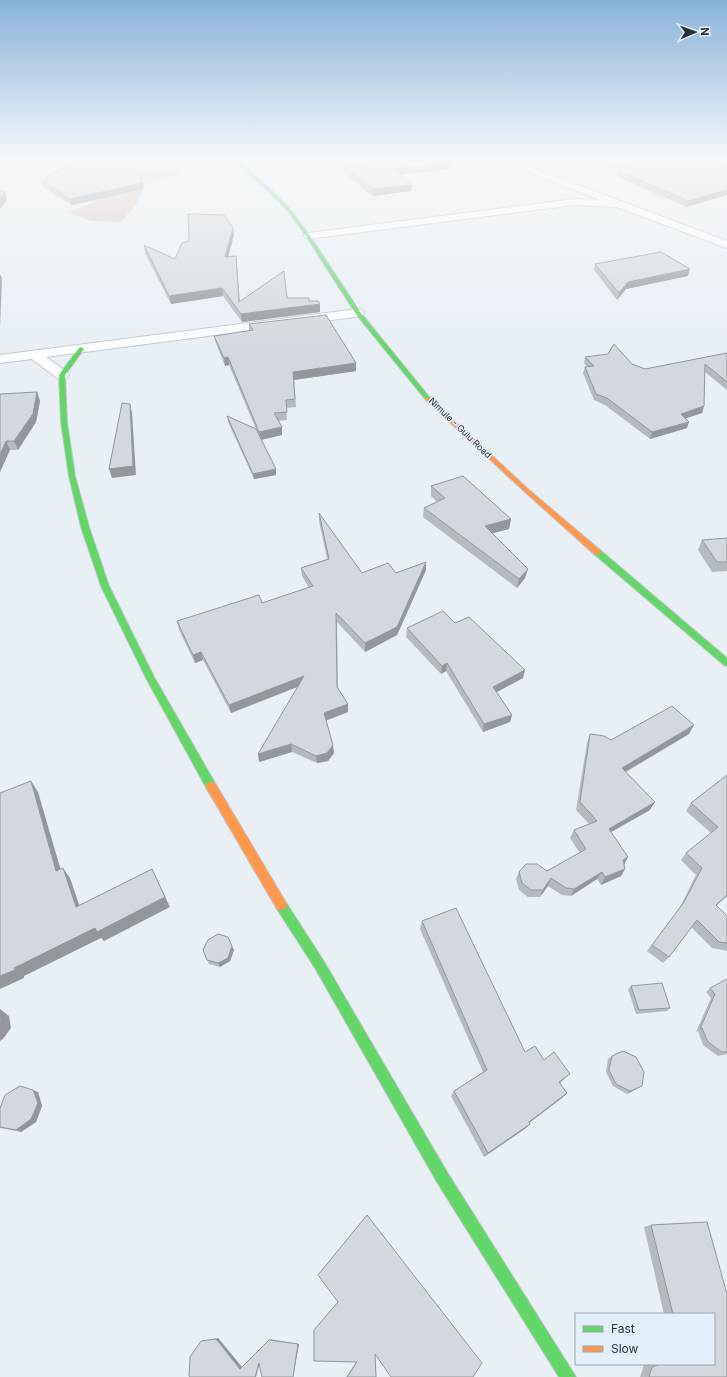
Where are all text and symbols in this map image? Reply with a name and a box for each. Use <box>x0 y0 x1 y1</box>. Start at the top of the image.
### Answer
north arrow <box>675 12 715 52</box>
text: N <box>698 27 712 36</box>
street label: Nimule - Gulu Road <box>427 395 494 460</box>
legend <box>575 1313 715 1365</box>
text: Fast <box>611 1321 635 1336</box>
text: Slow <box>611 1341 639 1356</box>

